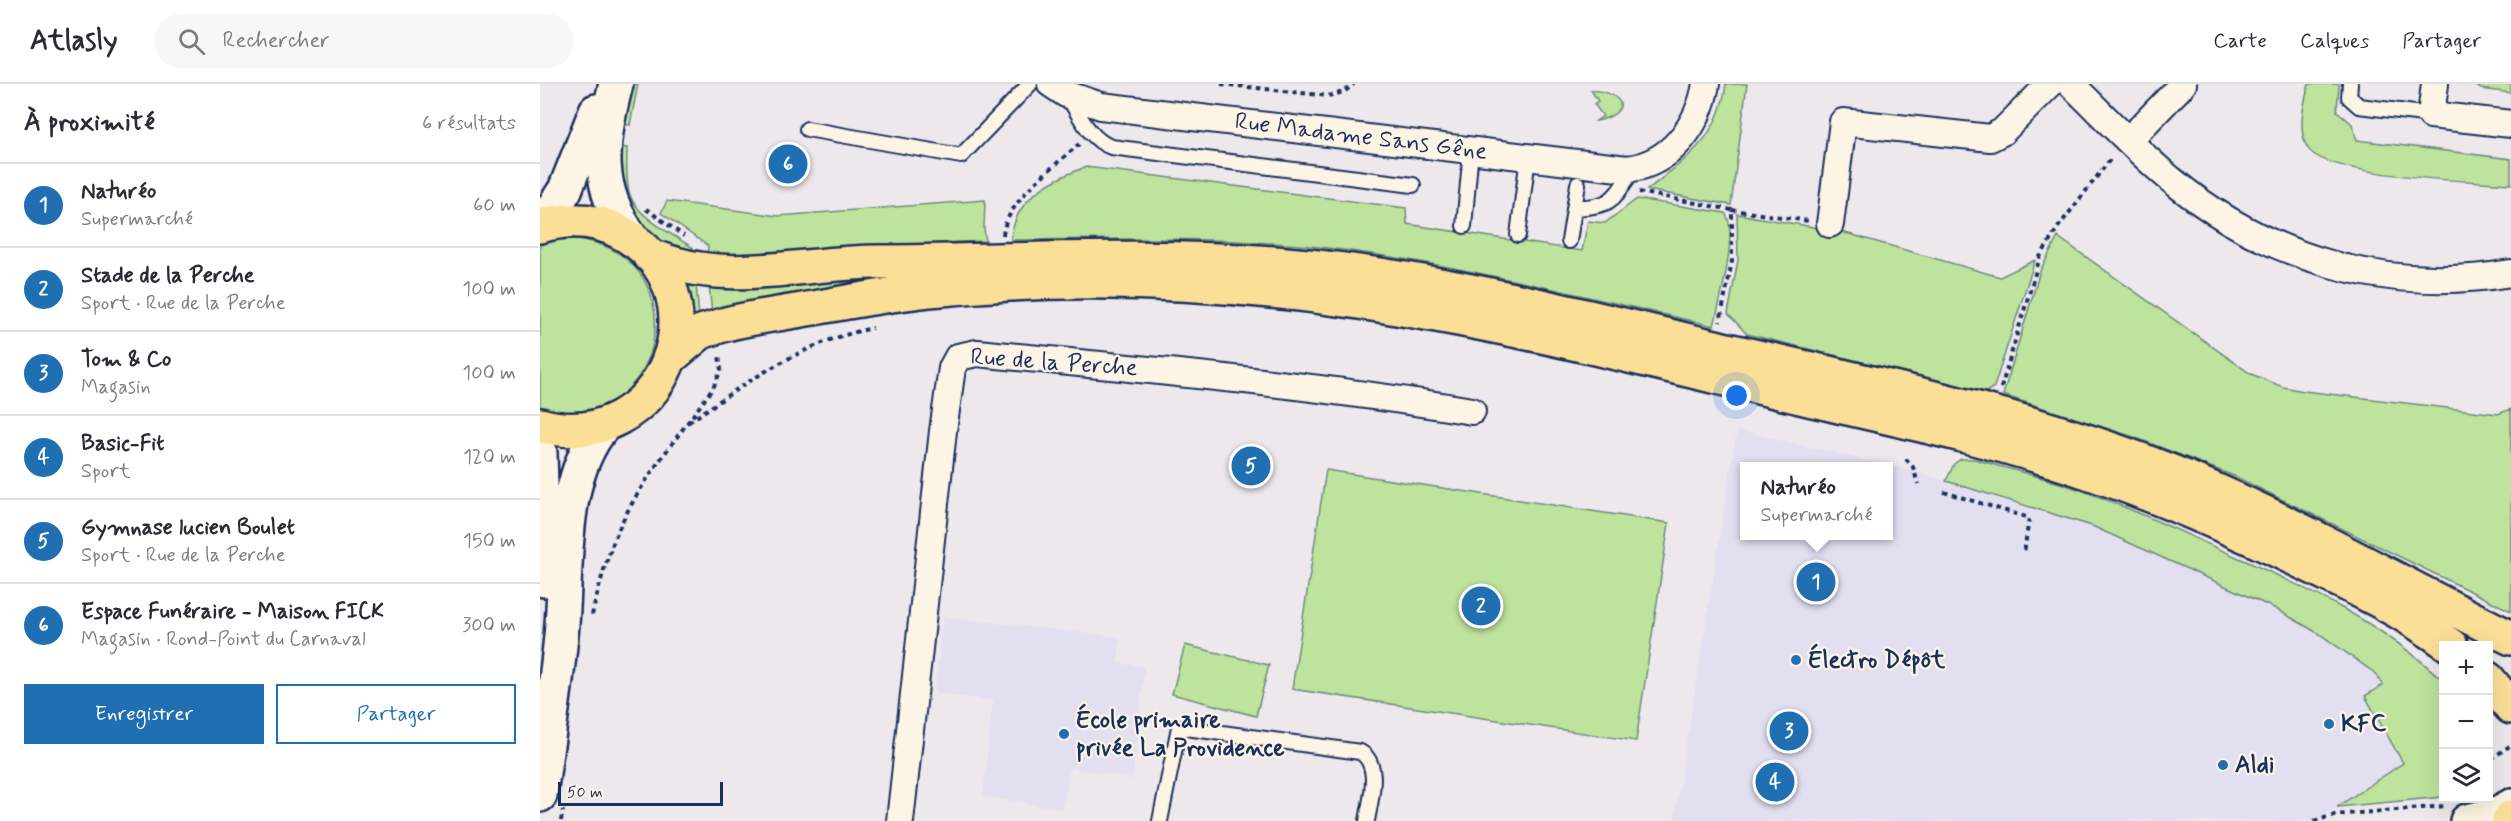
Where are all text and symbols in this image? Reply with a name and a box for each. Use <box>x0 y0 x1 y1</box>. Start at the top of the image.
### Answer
search box <box>154 14 574 68</box>
text: Atlasly <box>30 23 118 60</box>
icon: search <box>175 25 208 58</box>
text: Rechercher <box>223 27 330 55</box>
text: Carte <box>2213 27 2267 55</box>
text: Calques <box>2300 27 2369 55</box>
text: Partager <box>2402 27 2481 55</box>
text: À proximité <box>24 106 155 140</box>
street label: Rue Madame Sans Gêne <box>1233 106 1489 168</box>
text: 6 résultats <box>422 110 516 137</box>
pin: 6 <box>768 142 808 187</box>
text: Naturéo <box>81 178 156 206</box>
text: 1 <box>39 192 48 219</box>
text: 60 m <box>473 192 516 219</box>
text: Supermarché <box>81 206 193 233</box>
text: Stade de la Perche <box>81 262 255 290</box>
text: 2 <box>39 276 48 303</box>
text: 100 m <box>462 276 516 303</box>
text: Sport · Rue de la Perche <box>81 290 286 317</box>
street label: Rue de la Perche <box>969 342 1139 384</box>
text: Tom & Co <box>81 346 171 374</box>
text: 3 <box>39 360 48 387</box>
text: 100 m <box>462 360 516 387</box>
text: Magasin <box>81 374 151 401</box>
your location <box>1722 381 1751 410</box>
text: Basic-Fit <box>81 430 164 458</box>
text: 4 <box>38 444 49 471</box>
text: 120 m <box>463 444 516 471</box>
pin: 5 <box>1232 444 1270 488</box>
text: Sport <box>81 458 130 485</box>
popup <box>1740 462 1893 540</box>
text: Naturéo <box>1761 474 1836 502</box>
text: Supermarché <box>1761 502 1872 529</box>
text: Gymnase lucien Boulet <box>81 514 295 542</box>
text: 5 <box>38 528 50 555</box>
text: 150 m <box>463 528 516 555</box>
text: Sport · Rue de la Perche <box>81 542 286 569</box>
pin: 1 <box>1796 560 1836 604</box>
pin: 2 <box>1462 584 1500 628</box>
text: Espace Funéraire - Maison FICK <box>81 598 384 626</box>
text: 6 <box>38 612 49 639</box>
text: 300 m <box>462 612 516 639</box>
text: Magasin · Rond-Point du Carnaval <box>81 626 366 653</box>
map controls <box>2439 641 2493 803</box>
button: + <box>2439 641 2493 695</box>
place label: Électro Dépôt <box>1808 643 1946 676</box>
marker: Électro Dépôt <box>1789 653 1803 667</box>
button: Enregistrer <box>24 684 264 744</box>
button: Partager <box>276 684 516 744</box>
button: − <box>2439 695 2493 749</box>
place label: École primaire privée La Providence <box>1076 703 1285 764</box>
pin: 3 <box>1770 708 1808 754</box>
place label: KFC <box>2341 709 2387 740</box>
marker: KFC <box>2322 717 2336 731</box>
marker: École primaire privée La Providence <box>1057 727 1071 741</box>
button: layers <box>2439 749 2493 803</box>
place label: Aldi <box>2235 750 2274 781</box>
marker: Aldi <box>2216 758 2230 772</box>
pin: 4 <box>1756 760 1794 804</box>
scale bar <box>558 779 723 806</box>
text: 50 m <box>567 782 603 803</box>

